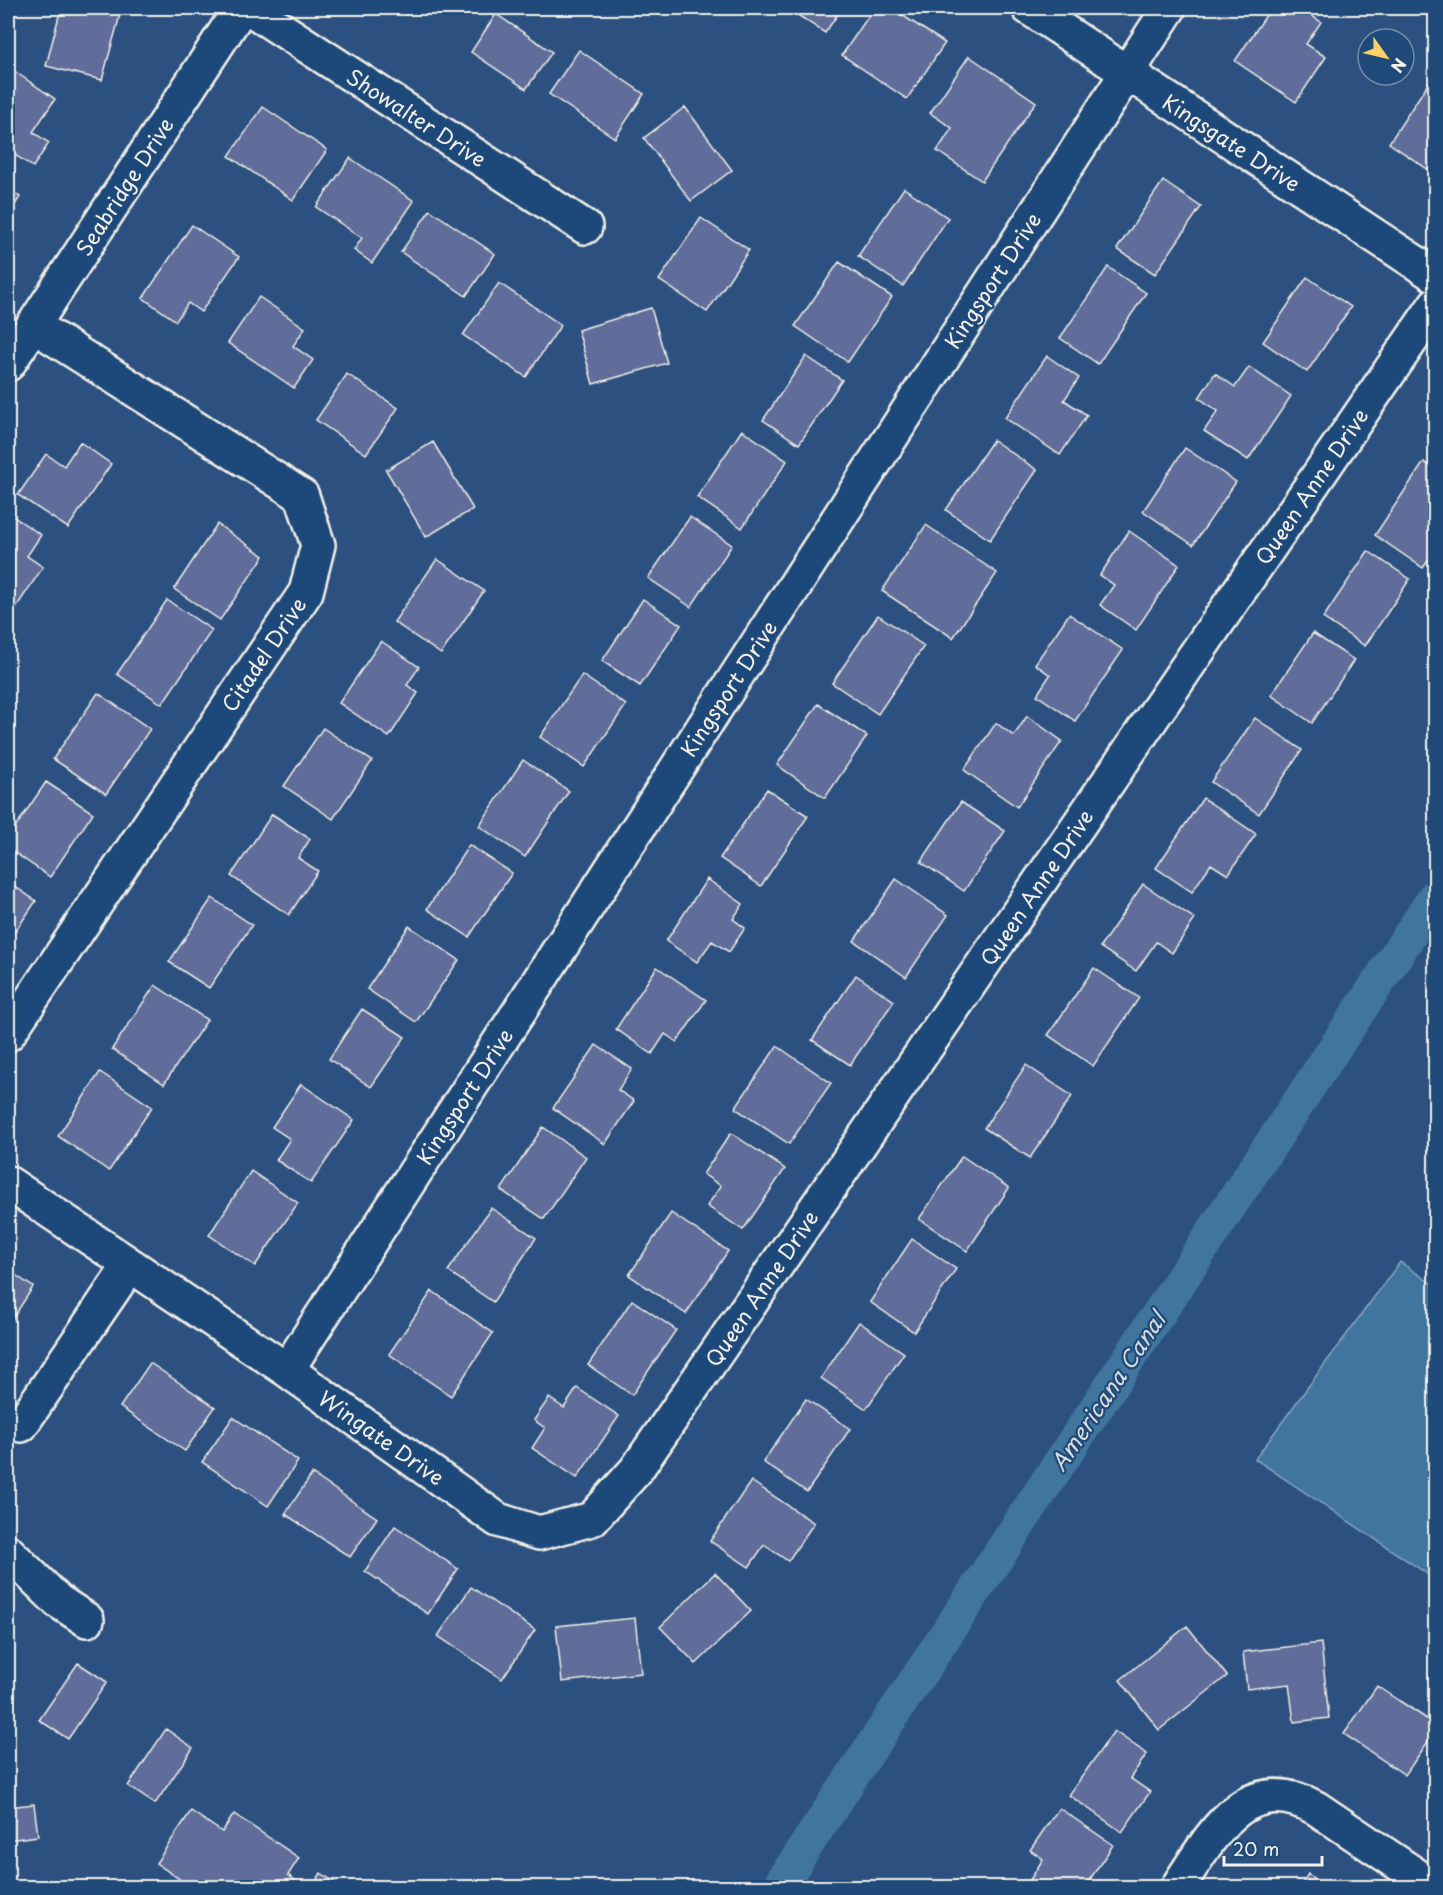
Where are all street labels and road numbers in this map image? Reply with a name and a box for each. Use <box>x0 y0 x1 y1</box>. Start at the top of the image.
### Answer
street label: Showalter Drive <box>341 60 493 174</box>
street label: Kingsgate Drive <box>1157 85 1307 199</box>
street label: Seabridge Drive <box>67 111 181 261</box>
street label: Kingsport Drive <box>936 205 1048 355</box>
street label: Queen Anne Drive <box>1247 401 1375 571</box>
street label: Citadel Drive <box>213 590 313 718</box>
street label: Kingsport Drive <box>672 613 784 763</box>
street label: Queen Anne Drive <box>972 802 1100 972</box>
street label: Kingsport Drive <box>408 1021 520 1171</box>
street label: Queen Anne Drive <box>697 1203 825 1373</box>
street label: Wingate Drive <box>313 1382 451 1492</box>

